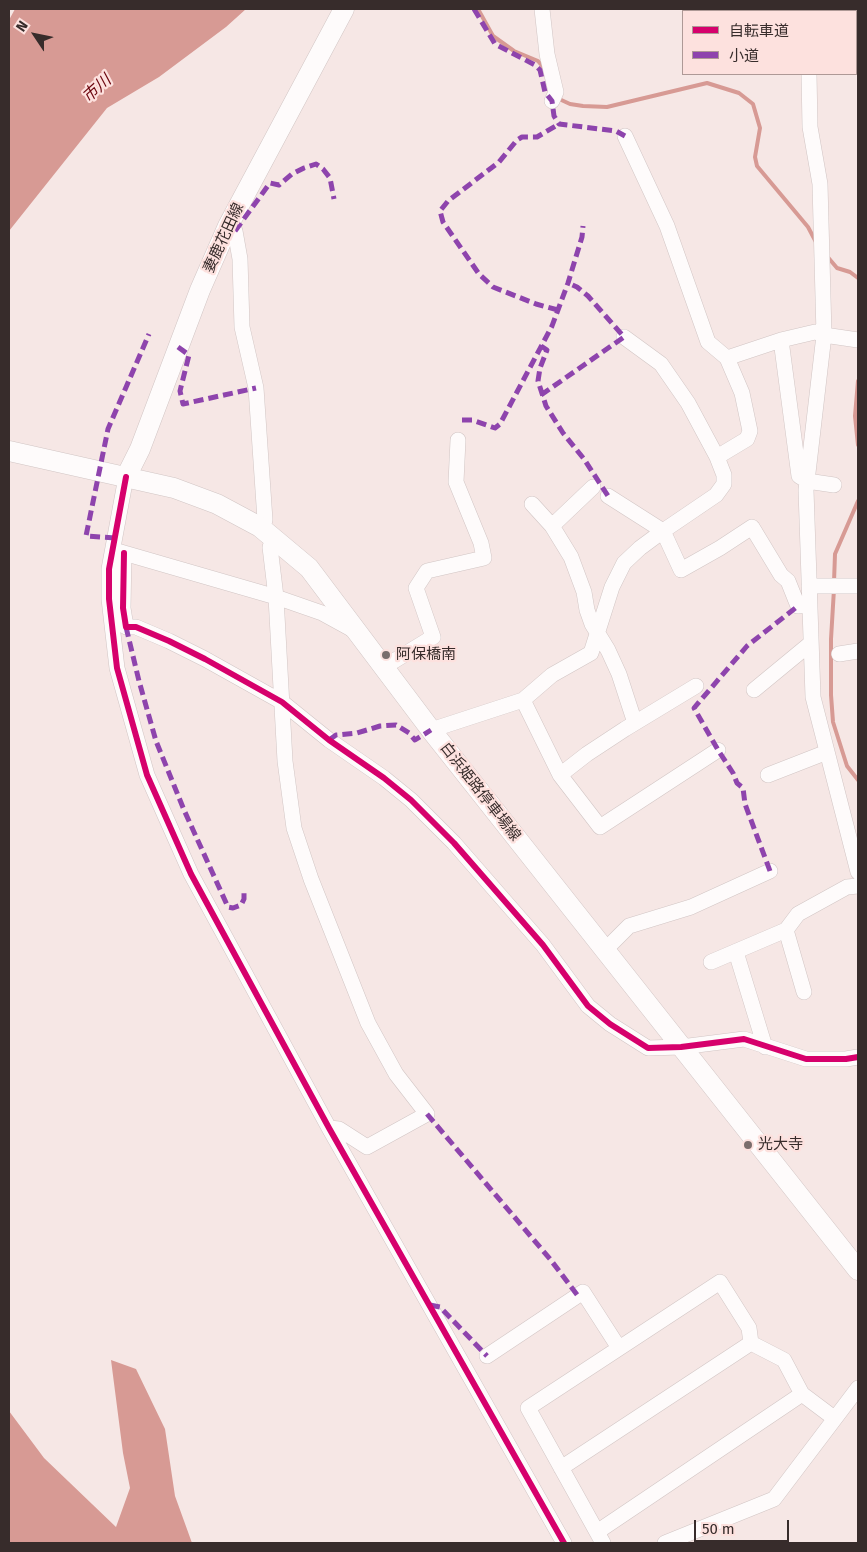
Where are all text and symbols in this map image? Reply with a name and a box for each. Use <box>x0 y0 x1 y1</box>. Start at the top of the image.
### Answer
north arrow <box>10 10 60 60</box>
legend <box>682 10 857 75</box>
text: N <box>12 18 32 35</box>
text: 自転車道 <box>729 22 789 40</box>
text: 小道 <box>729 47 759 65</box>
water label: 市川 <box>79 71 115 107</box>
street label: 妻鹿花田線 <box>200 200 248 276</box>
place label: 阿保橋南 <box>396 646 456 664</box>
marker: 阿保橋南 <box>380 649 392 661</box>
street label: 白浜姫路停車場線 <box>436 739 524 845</box>
place label: 光大寺 <box>758 1136 803 1154</box>
marker: 光大寺 <box>742 1139 754 1151</box>
scale bar <box>697 1510 792 1542</box>
text: 50 m <box>702 1520 735 1538</box>

